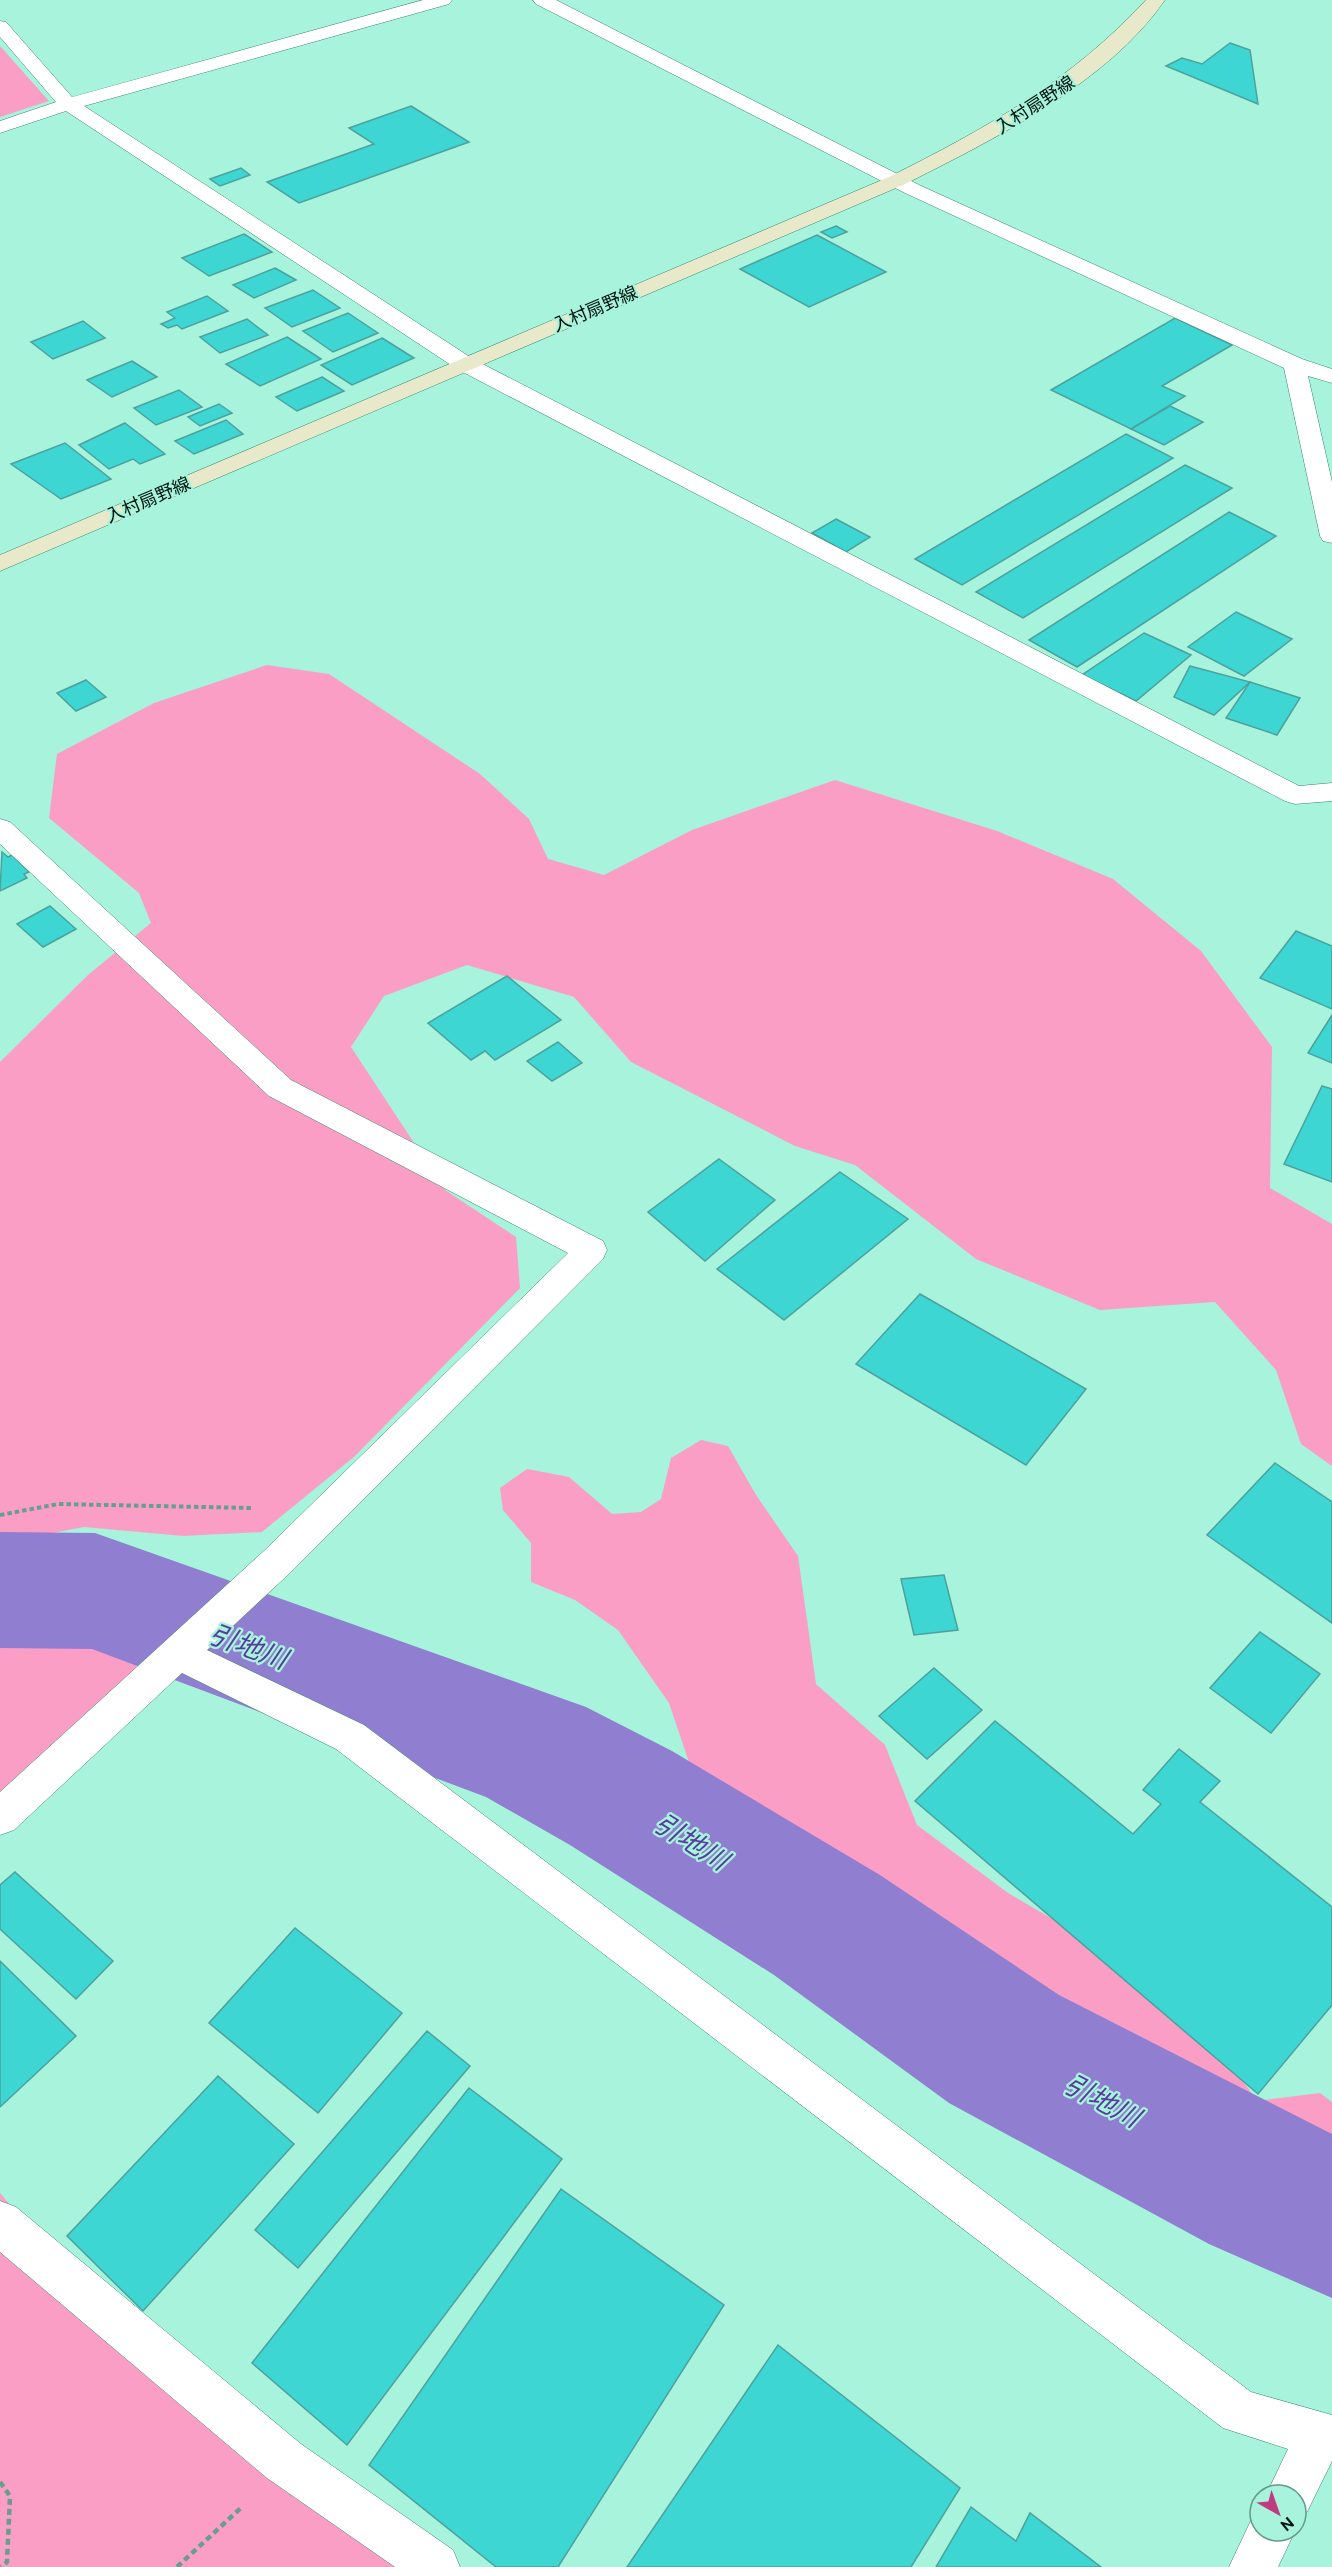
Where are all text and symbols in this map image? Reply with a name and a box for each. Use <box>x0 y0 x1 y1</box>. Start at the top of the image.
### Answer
street label: 入村扇野線 <box>991 71 1078 137</box>
street label: 入村扇野線 <box>549 281 640 335</box>
street label: 入村扇野線 <box>102 472 193 526</box>
water label: 引地川 <box>205 1618 294 1675</box>
water label: 引地川 <box>649 1807 736 1877</box>
water label: 引地川 <box>1060 2068 1148 2134</box>
north arrow <box>1248 2483 1308 2543</box>
text: N <box>1277 2514 1298 2535</box>

